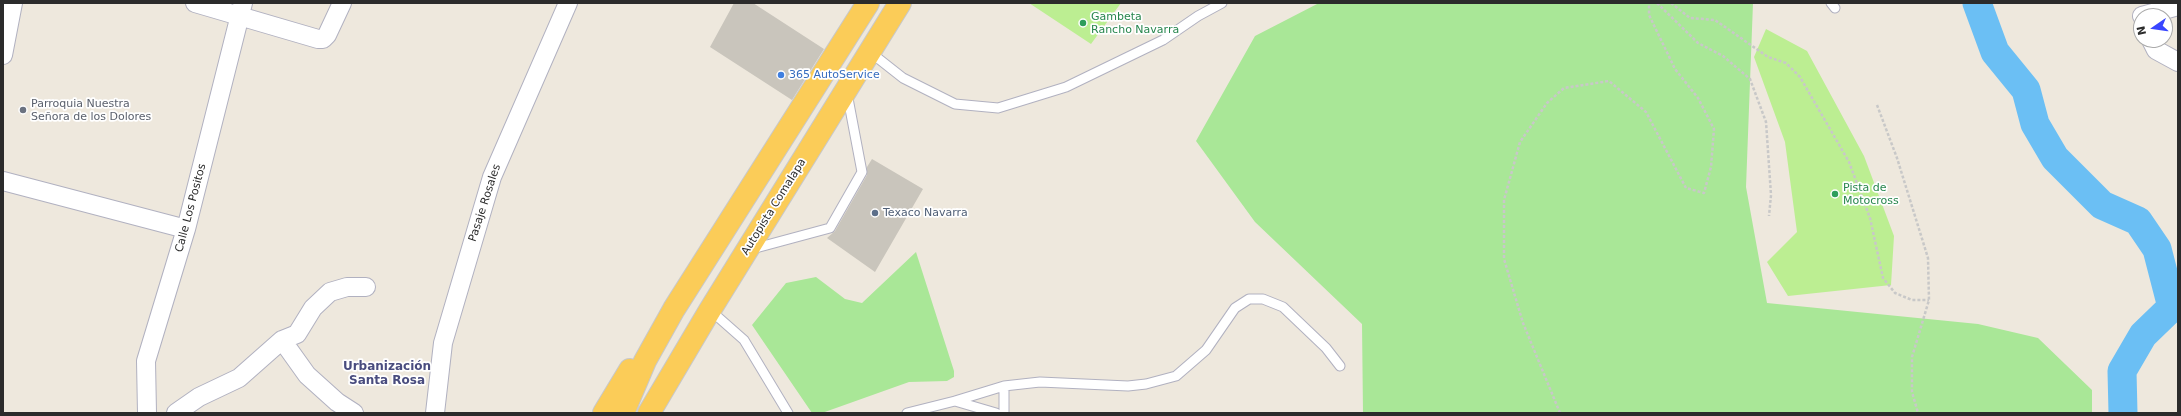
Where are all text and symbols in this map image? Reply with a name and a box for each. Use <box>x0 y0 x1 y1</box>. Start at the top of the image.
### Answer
north arrow <box>2133 8 2173 48</box>
place label: Gambeta Rancho Navarra <box>1091 10 1179 36</box>
marker: Gambeta Rancho Navarra <box>1078 18 1088 28</box>
text: N <box>2134 25 2149 37</box>
place label: 365 AutoService <box>789 68 880 82</box>
marker: 365 AutoService <box>776 70 786 80</box>
place label: Parroquia Nuestra Señora de los Dolores <box>31 97 151 123</box>
marker: Parroquia Nuestra Señora de los Dolores <box>18 105 28 115</box>
street label: Autopista Comalapa <box>739 156 809 258</box>
street label: Calle Los Positos <box>173 162 209 254</box>
street label: Pasaje Rosales <box>466 163 504 243</box>
place label: Pista de Motocross <box>1843 181 1899 207</box>
marker: Pista de Motocross <box>1830 189 1840 199</box>
place label: Texaco Navarra <box>883 206 968 220</box>
marker: Texaco Navarra <box>870 208 880 218</box>
district label: Urbanización Santa Rosa <box>343 360 431 388</box>

